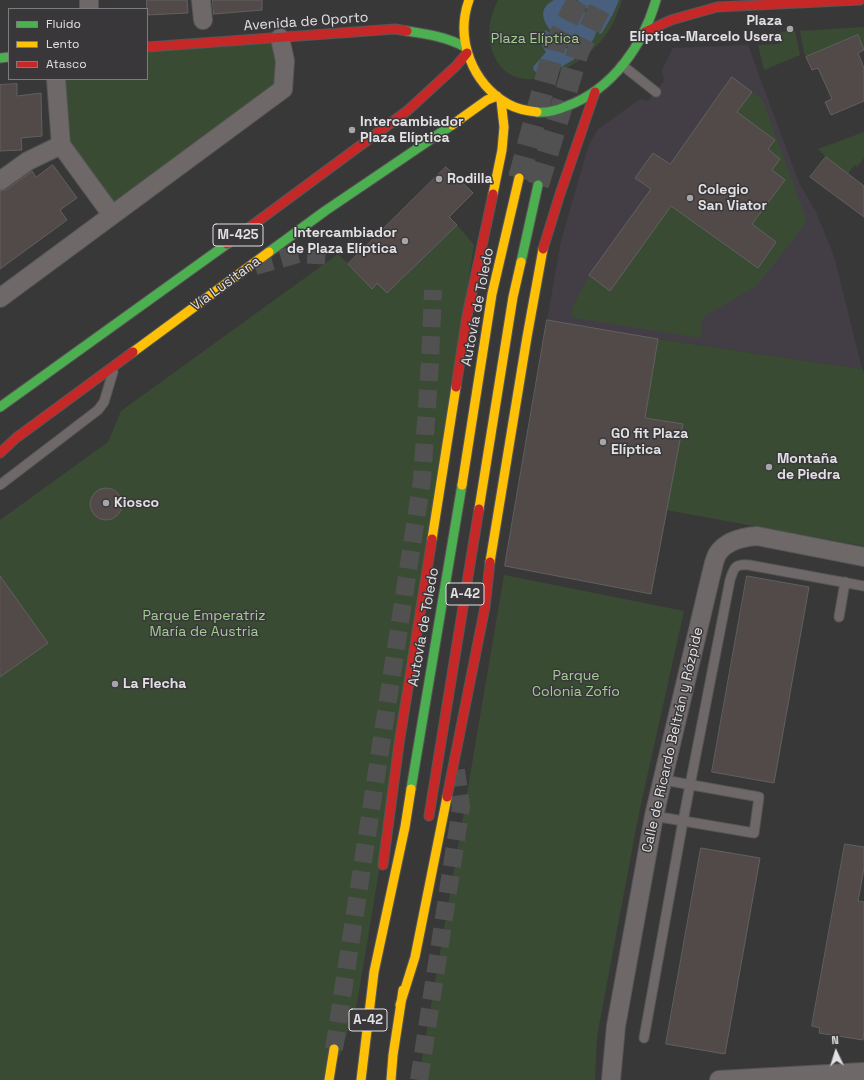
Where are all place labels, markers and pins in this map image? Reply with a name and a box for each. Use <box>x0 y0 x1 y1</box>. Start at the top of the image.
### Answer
place label: Plaza Elíptica-Marcelo Usera <box>630 13 782 46</box>
marker: Plaza Elíptica-Marcelo Usera <box>785 24 795 34</box>
place label: Intercambiador Plaza Elíptica <box>360 114 464 146</box>
marker: Intercambiador Plaza Elíptica <box>347 125 357 135</box>
place label: Rodilla <box>447 171 493 187</box>
marker: Rodilla <box>434 174 444 184</box>
place label: Colegio San Viator <box>698 182 767 214</box>
marker: Colegio San Viator <box>685 193 695 203</box>
place label: Intercambiador de Plaza Elíptica <box>287 225 397 258</box>
marker: Intercambiador de Plaza Elíptica <box>400 236 410 246</box>
place label: GO fit Plaza Elíptica <box>611 426 688 458</box>
marker: GO fit Plaza Elíptica <box>598 437 608 447</box>
place label: Montaña de Piedra <box>777 451 840 484</box>
marker: Montaña de Piedra <box>764 462 774 472</box>
place label: Kiosco <box>114 495 159 511</box>
marker: Kiosco <box>101 498 111 508</box>
place label: La Flecha <box>123 676 186 692</box>
marker: La Flecha <box>110 679 120 689</box>

